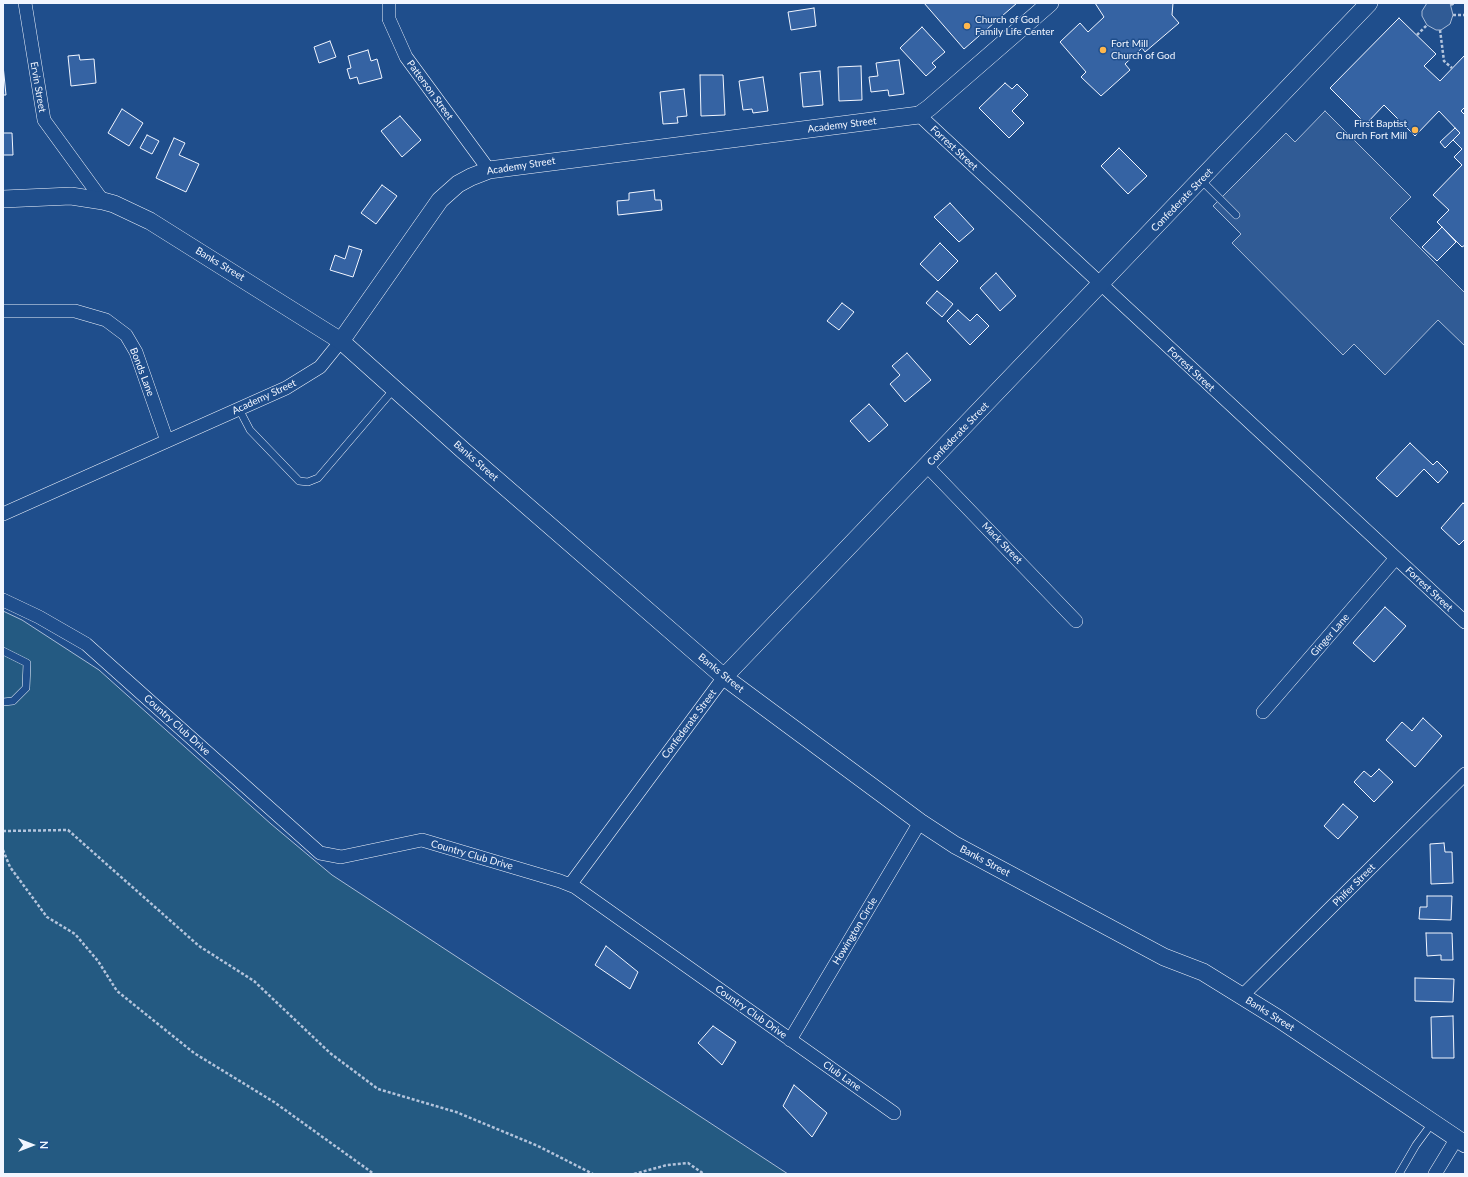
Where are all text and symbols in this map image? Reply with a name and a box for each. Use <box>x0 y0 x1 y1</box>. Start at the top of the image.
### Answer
place label: Church of God Family Life Center <box>975 14 1054 38</box>
marker: Church of God Family Life Center <box>962 21 972 31</box>
place label: Fort Mill Church of God <box>1111 38 1175 62</box>
marker: Fort Mill Church of God <box>1098 45 1108 55</box>
street label: Patterson Street <box>404 58 456 122</box>
street label: Ervin Street <box>28 61 48 113</box>
street label: Academy Street <box>807 115 877 135</box>
place label: First Baptist Church Fort Mill <box>1336 118 1407 142</box>
street label: Forrest Street <box>928 123 980 173</box>
marker: First Baptist Church Fort Mill <box>1410 125 1420 135</box>
street label: Academy Street <box>486 155 556 177</box>
street label: Confederate Street <box>1149 166 1215 234</box>
street label: Banks Street <box>193 245 247 283</box>
street label: Forrest Street <box>1165 344 1217 394</box>
street label: Bonds Lane <box>127 346 157 398</box>
street label: Academy Street <box>230 377 298 417</box>
street label: Confederate Street <box>925 400 991 468</box>
street label: Banks Street <box>451 438 501 484</box>
street label: Mack Street <box>979 520 1025 566</box>
street label: Forrest Street <box>1403 564 1455 614</box>
street label: Ginger Lane <box>1308 611 1352 659</box>
street label: Banks Street <box>696 651 746 695</box>
street label: Confederate Street <box>659 687 719 761</box>
street label: Country Club Drive <box>141 692 213 758</box>
street label: Country Club Drive <box>430 838 514 872</box>
street label: Banks Street <box>958 843 1012 879</box>
street label: Phifer Street <box>1330 861 1378 909</box>
street label: Howington Circle <box>830 895 880 967</box>
street label: Country Club Drive <box>713 983 789 1041</box>
street label: Banks Street <box>1243 994 1297 1034</box>
street label: Club Lane <box>821 1059 863 1093</box>
north arrow <box>12 1125 52 1165</box>
text: N <box>38 1141 51 1149</box>

